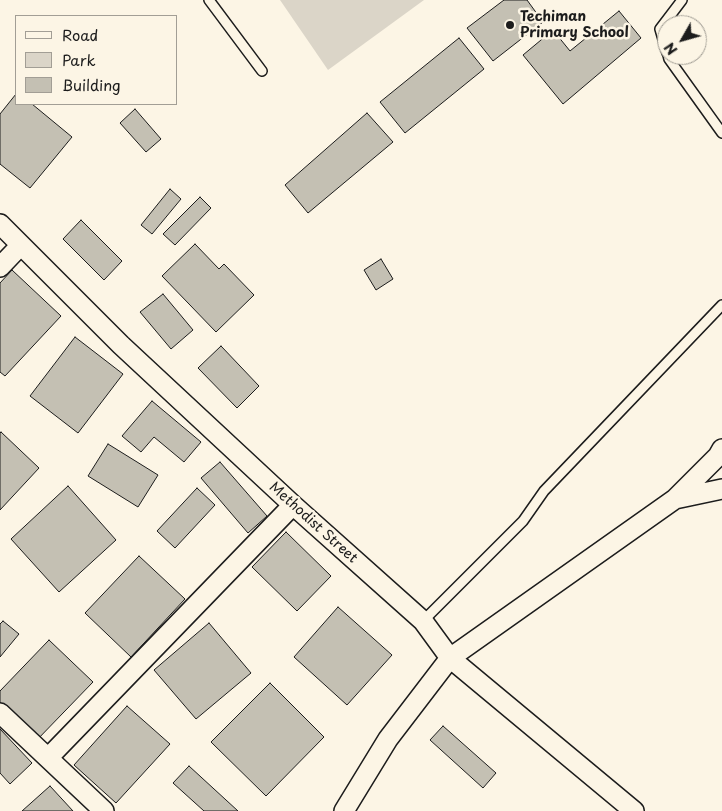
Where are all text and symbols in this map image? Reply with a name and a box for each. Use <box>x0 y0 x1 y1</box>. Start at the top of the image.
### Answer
place label: Techiman Primary School <box>520 9 629 41</box>
legend <box>15 15 178 105</box>
north arrow <box>657 15 707 65</box>
marker: Techiman Primary School <box>504 19 516 31</box>
text: Road <box>62 23 98 46</box>
text: N <box>659 38 682 60</box>
text: Park <box>62 48 96 71</box>
text: Building <box>62 73 121 96</box>
street label: Methodist Street <box>265 479 361 567</box>

